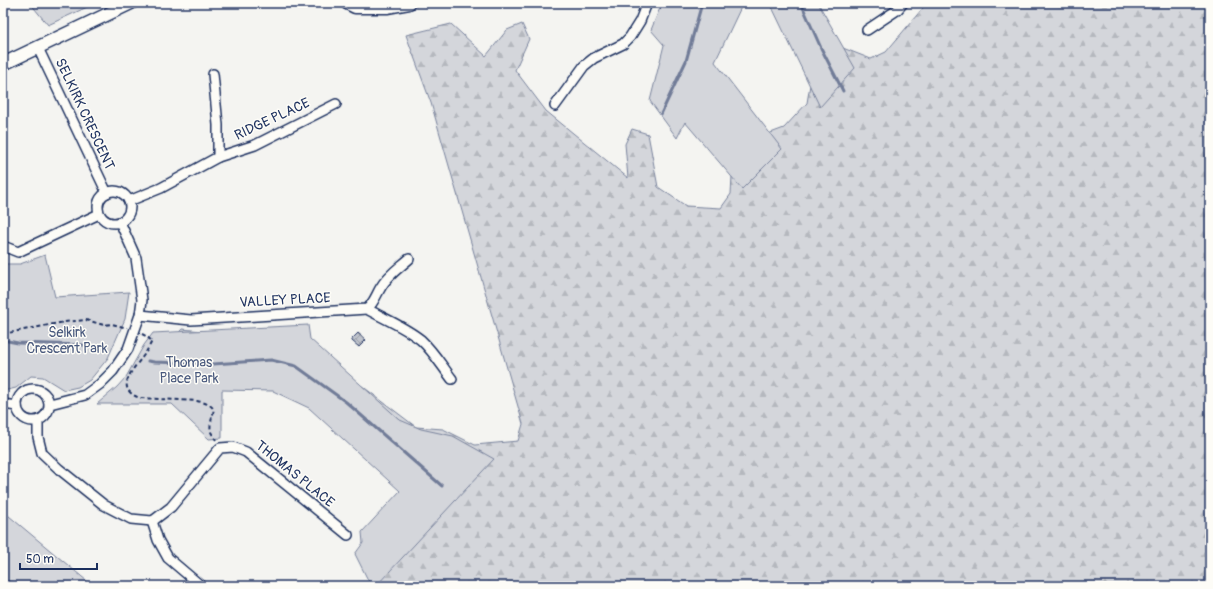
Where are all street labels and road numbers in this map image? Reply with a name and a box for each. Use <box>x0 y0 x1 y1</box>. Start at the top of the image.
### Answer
street label: SELKIRK CRESCENT <box>52 56 118 173</box>
street label: RIDGE PLACE <box>232 94 312 144</box>
street label: VALLEY PLACE <box>239 289 331 311</box>
street label: THOMAS PLACE <box>252 437 338 511</box>

